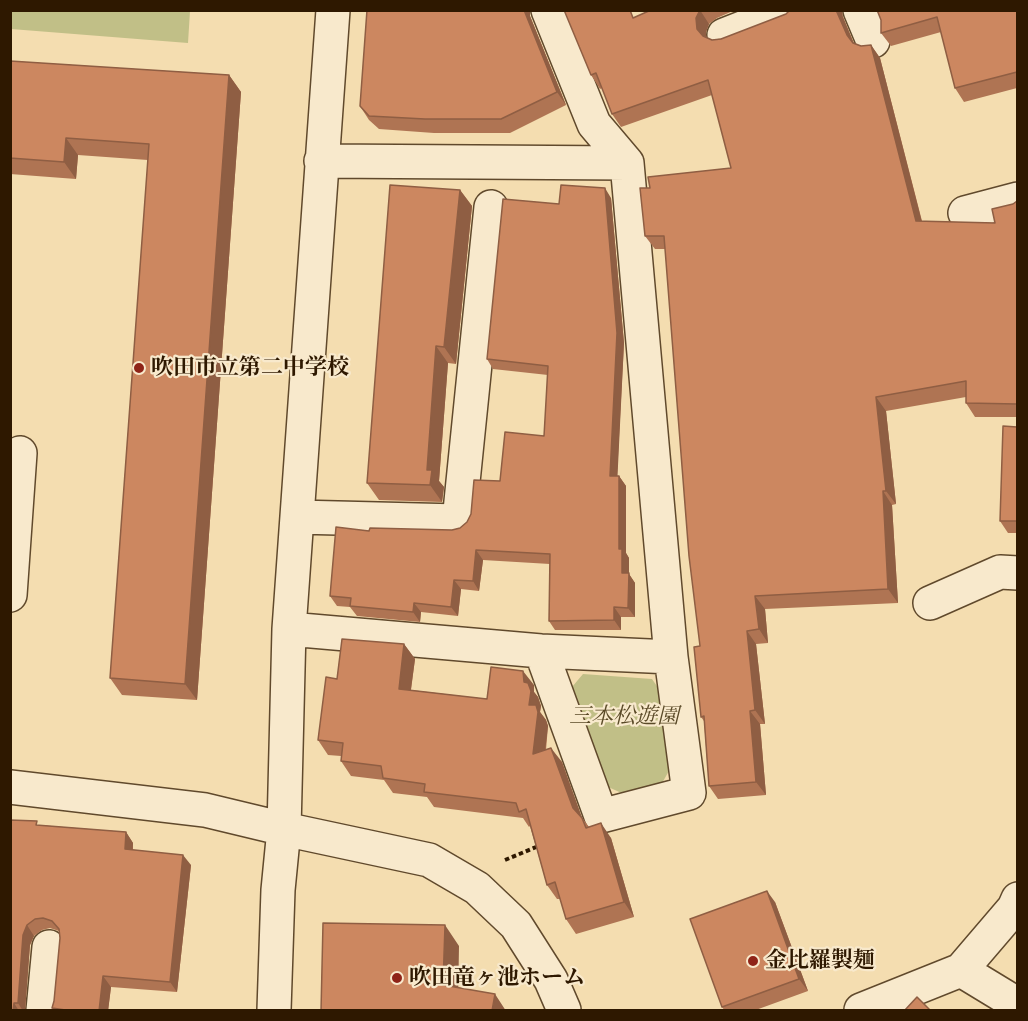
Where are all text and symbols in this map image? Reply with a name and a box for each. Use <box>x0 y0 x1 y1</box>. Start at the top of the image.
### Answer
place label: 吹田市立第二中学校 <box>151 355 349 381</box>
marker: 吹田市立第二中学校 <box>132 361 146 375</box>
park label: 三本松遊園 <box>569 704 679 730</box>
place label: 金比羅製麺 <box>765 948 875 974</box>
marker: 金比羅製麺 <box>746 954 760 968</box>
place label: 吹田竜ヶ池ホーム <box>409 965 585 991</box>
marker: 吹田竜ヶ池ホーム <box>390 971 404 985</box>

